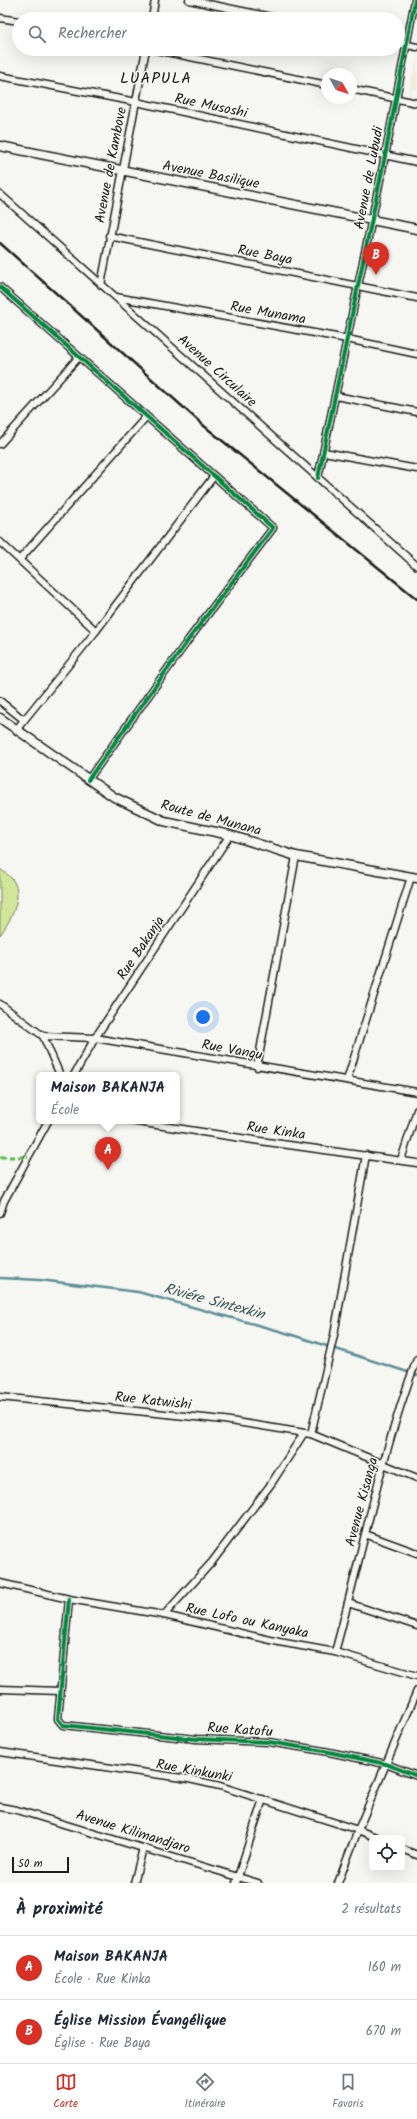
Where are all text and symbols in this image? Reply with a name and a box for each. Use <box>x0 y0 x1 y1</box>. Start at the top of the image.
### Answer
search box <box>12 12 405 56</box>
text: Rechercher <box>58 22 126 46</box>
icon: search <box>26 23 48 45</box>
district label: LUAPULA <box>120 66 192 91</box>
north arrow <box>321 68 357 104</box>
street label: Rue Musoshi <box>173 88 250 125</box>
street label: Avenue de Kambove <box>89 104 133 225</box>
street label: Avenue de Lubudi <box>348 124 390 231</box>
street label: Avenue Basilique <box>161 155 262 195</box>
street label: Rue Baya <box>236 239 294 271</box>
pin: B <box>363 242 389 275</box>
street label: Rue Munama <box>228 296 308 330</box>
street label: Avenue Circulaire <box>172 329 262 413</box>
street label: Route de Munana <box>158 794 264 842</box>
street label: Rue Bakanja <box>111 912 171 984</box>
your location <box>193 1007 213 1027</box>
street label: Rue Vangu <box>200 1034 265 1066</box>
popup <box>36 1072 180 1124</box>
text: Maison BAKANJA <box>51 1076 165 1100</box>
text: École <box>51 1100 79 1121</box>
street label: Rue Kinka <box>245 1116 307 1146</box>
pin: A <box>95 1137 121 1170</box>
water label: Riviére Sintexkin <box>161 1277 268 1327</box>
street label: Rue Katwishi <box>114 1386 193 1416</box>
street label: Avenue Kisanga <box>340 1455 384 1549</box>
street label: Rue Lofo ou Kanyaka <box>183 1597 311 1645</box>
street label: Rue Katofu <box>207 1717 274 1743</box>
street label: Rue Kinkunki <box>154 1754 234 1789</box>
street label: Avenue Kilimandjaro <box>73 1804 193 1860</box>
map controls <box>369 1835 405 1871</box>
button: locate <box>369 1835 405 1871</box>
scale bar <box>12 1855 69 1874</box>
text: 50 m <box>18 1855 43 1873</box>
text: À proximité <box>16 1896 103 1923</box>
text: 2 résultats <box>342 1899 401 1920</box>
text: Maison BAKANJA <box>54 1945 168 1969</box>
text: A <box>25 1957 33 1978</box>
text: 160 m <box>368 1957 401 1978</box>
text: École · Rue Kinka <box>54 1969 151 1990</box>
text: Église Mission Évangélique <box>54 2009 226 2033</box>
text: B <box>25 2021 33 2042</box>
text: 670 m <box>366 2021 401 2042</box>
text: Église · Rue Baya <box>54 2033 150 2054</box>
tab: Carte <box>53 2071 78 2113</box>
tab: Itinéraire <box>185 2071 226 2113</box>
tab: Favoris <box>332 2071 364 2113</box>

